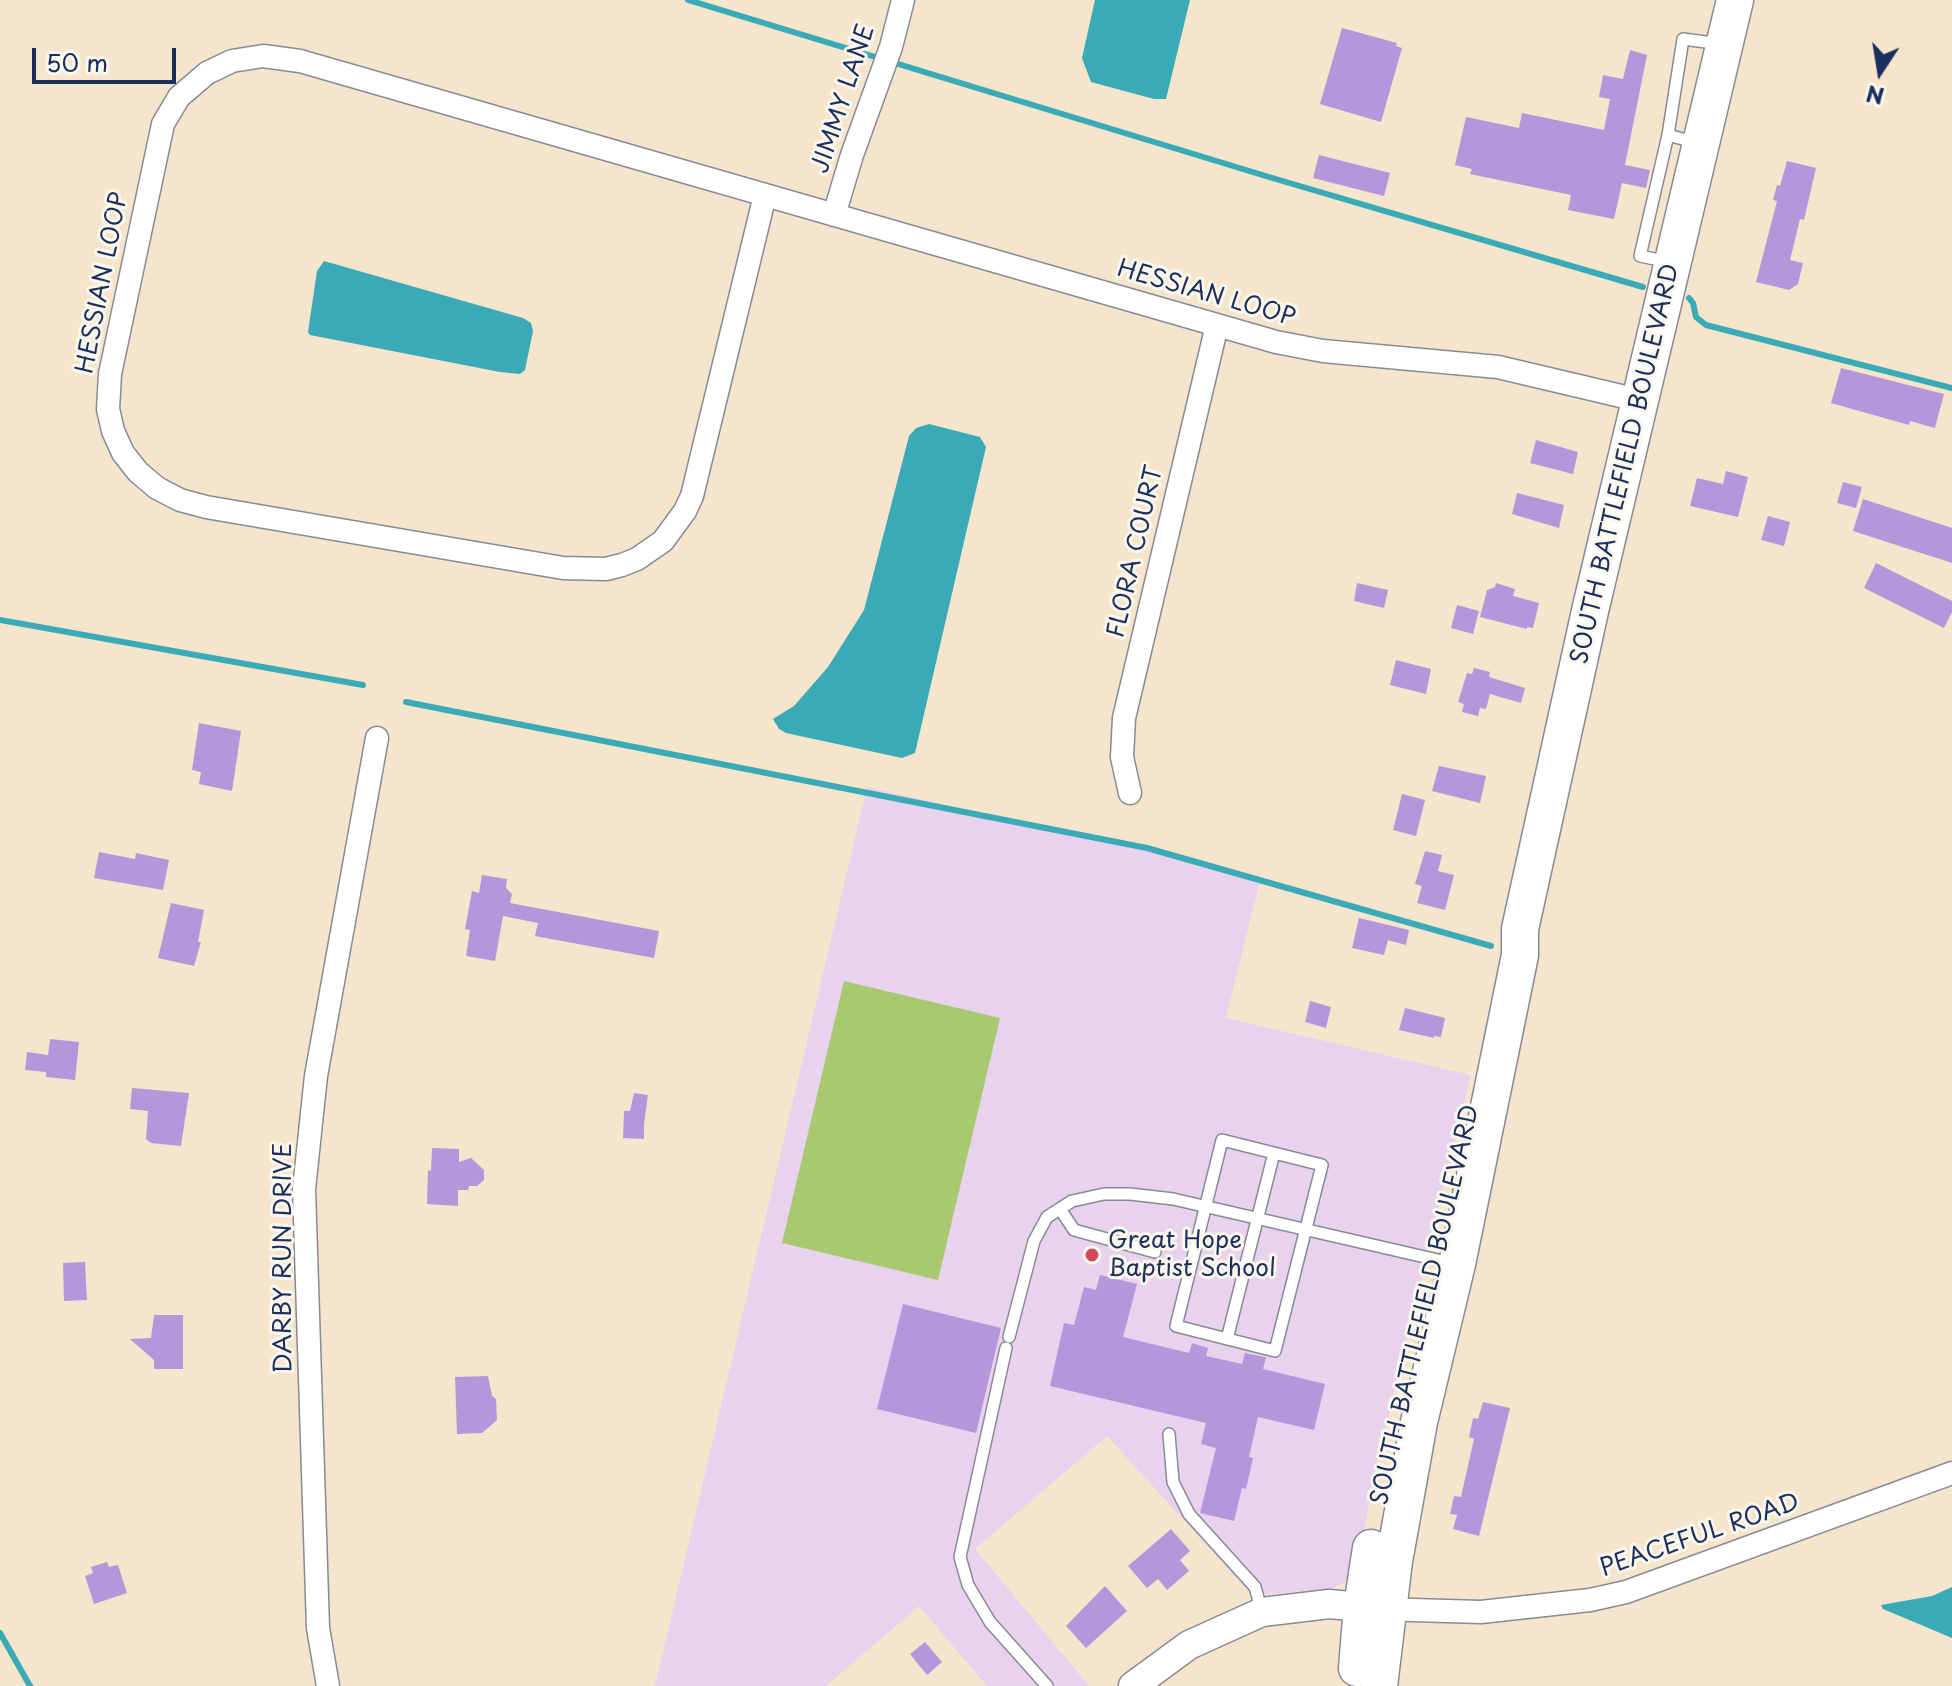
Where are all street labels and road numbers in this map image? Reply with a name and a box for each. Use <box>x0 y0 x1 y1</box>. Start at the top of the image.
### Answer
street label: JIMMY LANE <box>806 21 882 177</box>
street label: HESSIAN LOOP <box>71 190 135 376</box>
street label: HESSIAN LOOP <box>1113 255 1299 333</box>
street label: SOUTH BATTLEFIELD BOULEVARD <box>1566 261 1686 667</box>
street label: FLORA COURT <box>1102 463 1170 641</box>
street label: SOUTH BATTLEFIELD BOULEVARD <box>1366 1102 1486 1508</box>
street label: DARBY RUN DRIVE <box>270 1143 298 1373</box>
street label: PEACEFUL ROAD <box>1597 1488 1803 1584</box>

